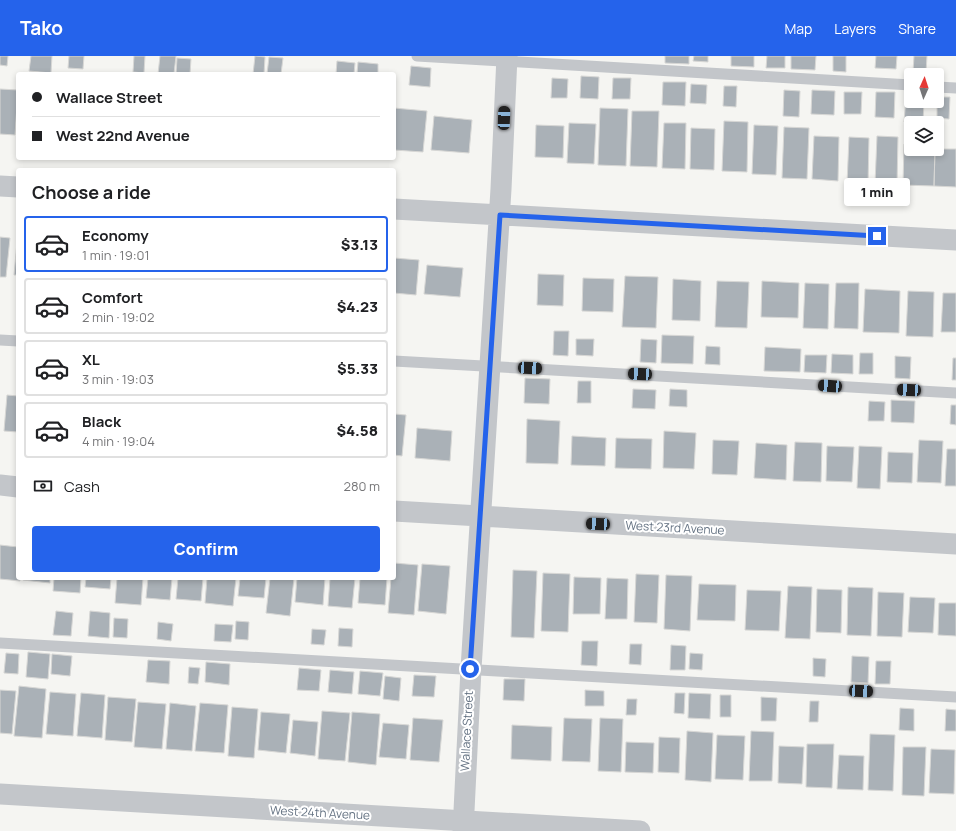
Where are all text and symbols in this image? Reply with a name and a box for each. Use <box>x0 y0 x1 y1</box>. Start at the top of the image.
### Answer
text: Tako <box>20 15 63 41</box>
text: Map <box>784 19 812 38</box>
text: Layers <box>834 19 876 38</box>
text: Share <box>898 19 936 38</box>
north arrow <box>904 68 944 108</box>
map controls <box>904 68 944 156</box>
text: Wallace Street <box>56 87 163 108</box>
car <box>498 106 510 130</box>
button: layers <box>904 116 944 156</box>
text: West 22nd Avenue <box>56 125 190 146</box>
callout: 1 min <box>844 178 910 206</box>
text: Choose a ride <box>32 180 151 204</box>
text: 1 min <box>861 183 893 201</box>
text: Economy <box>82 225 149 246</box>
icon: car <box>34 226 70 262</box>
route end <box>868 227 886 245</box>
text: $3.13 <box>341 234 378 255</box>
text: 1 min · 19:01 <box>82 246 150 264</box>
text: Comfort <box>82 287 143 308</box>
icon: car <box>34 288 70 324</box>
text: $4.23 <box>337 296 378 317</box>
text: 2 min · 19:02 <box>82 308 154 326</box>
text: XL <box>82 349 100 370</box>
icon: car <box>34 350 70 386</box>
text: $5.33 <box>337 358 378 379</box>
car <box>518 361 542 375</box>
car <box>628 367 652 381</box>
text: 3 min · 19:03 <box>82 370 154 388</box>
car <box>818 379 842 393</box>
car <box>897 383 921 397</box>
text: Black <box>82 411 121 432</box>
icon: car <box>34 412 70 448</box>
text: $4.58 <box>336 420 378 441</box>
text: 4 min · 19:04 <box>82 432 155 450</box>
icon: cash <box>32 475 54 497</box>
text: Cash <box>64 476 100 497</box>
text: 280 m <box>343 477 380 495</box>
street label: West 23rd Avenue <box>625 516 725 539</box>
car <box>586 517 610 531</box>
button: Confirm <box>32 526 380 572</box>
route start <box>461 660 479 678</box>
car <box>849 684 873 698</box>
street label: Wallace Street <box>456 690 477 772</box>
street label: West 24th Avenue <box>270 801 370 824</box>

